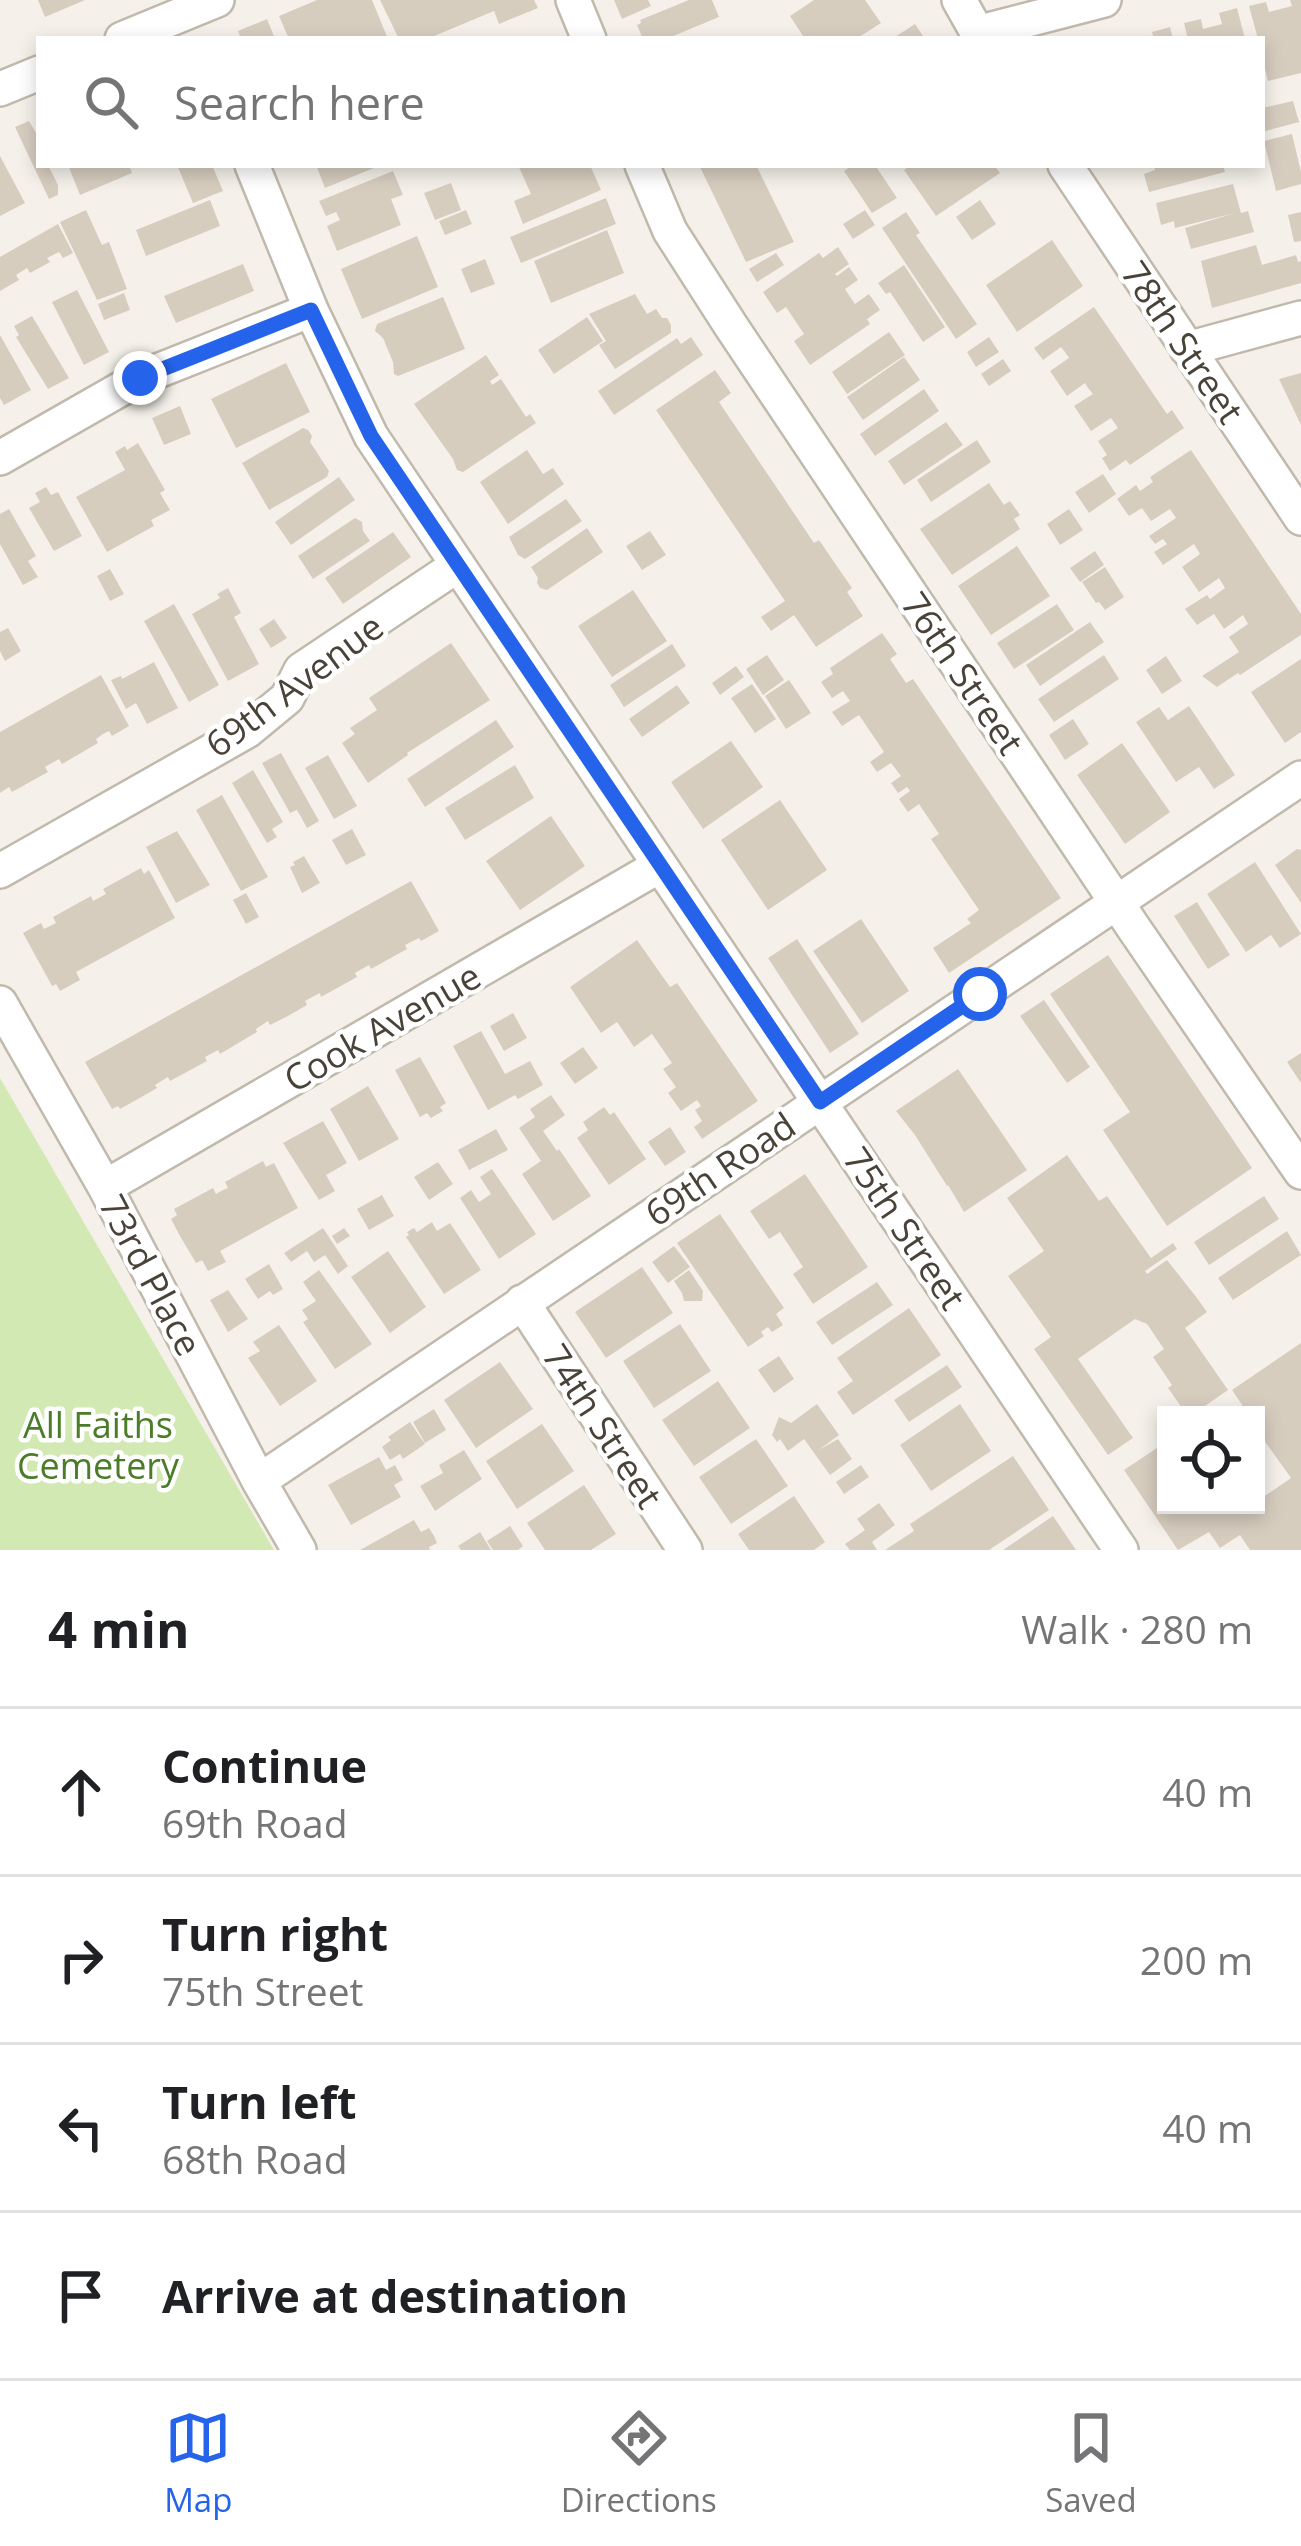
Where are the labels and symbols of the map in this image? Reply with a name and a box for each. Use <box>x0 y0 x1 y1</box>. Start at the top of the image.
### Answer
street label: 78th Street <box>1111 251 1255 433</box>
route end <box>113 351 167 405</box>
street label: 76th Street <box>891 582 1035 764</box>
street label: 69th Avenue <box>195 602 393 768</box>
street label: Cook Avenue <box>275 951 489 1103</box>
route start <box>953 967 1007 1021</box>
street label: 69th Road <box>635 1101 805 1237</box>
street label: 75th Street <box>833 1137 977 1319</box>
street label: 73rd Place <box>88 1186 214 1364</box>
street label: 74th Street <box>532 1335 674 1517</box>
park label: All Faiths Cemetery <box>17 1400 180 1490</box>

